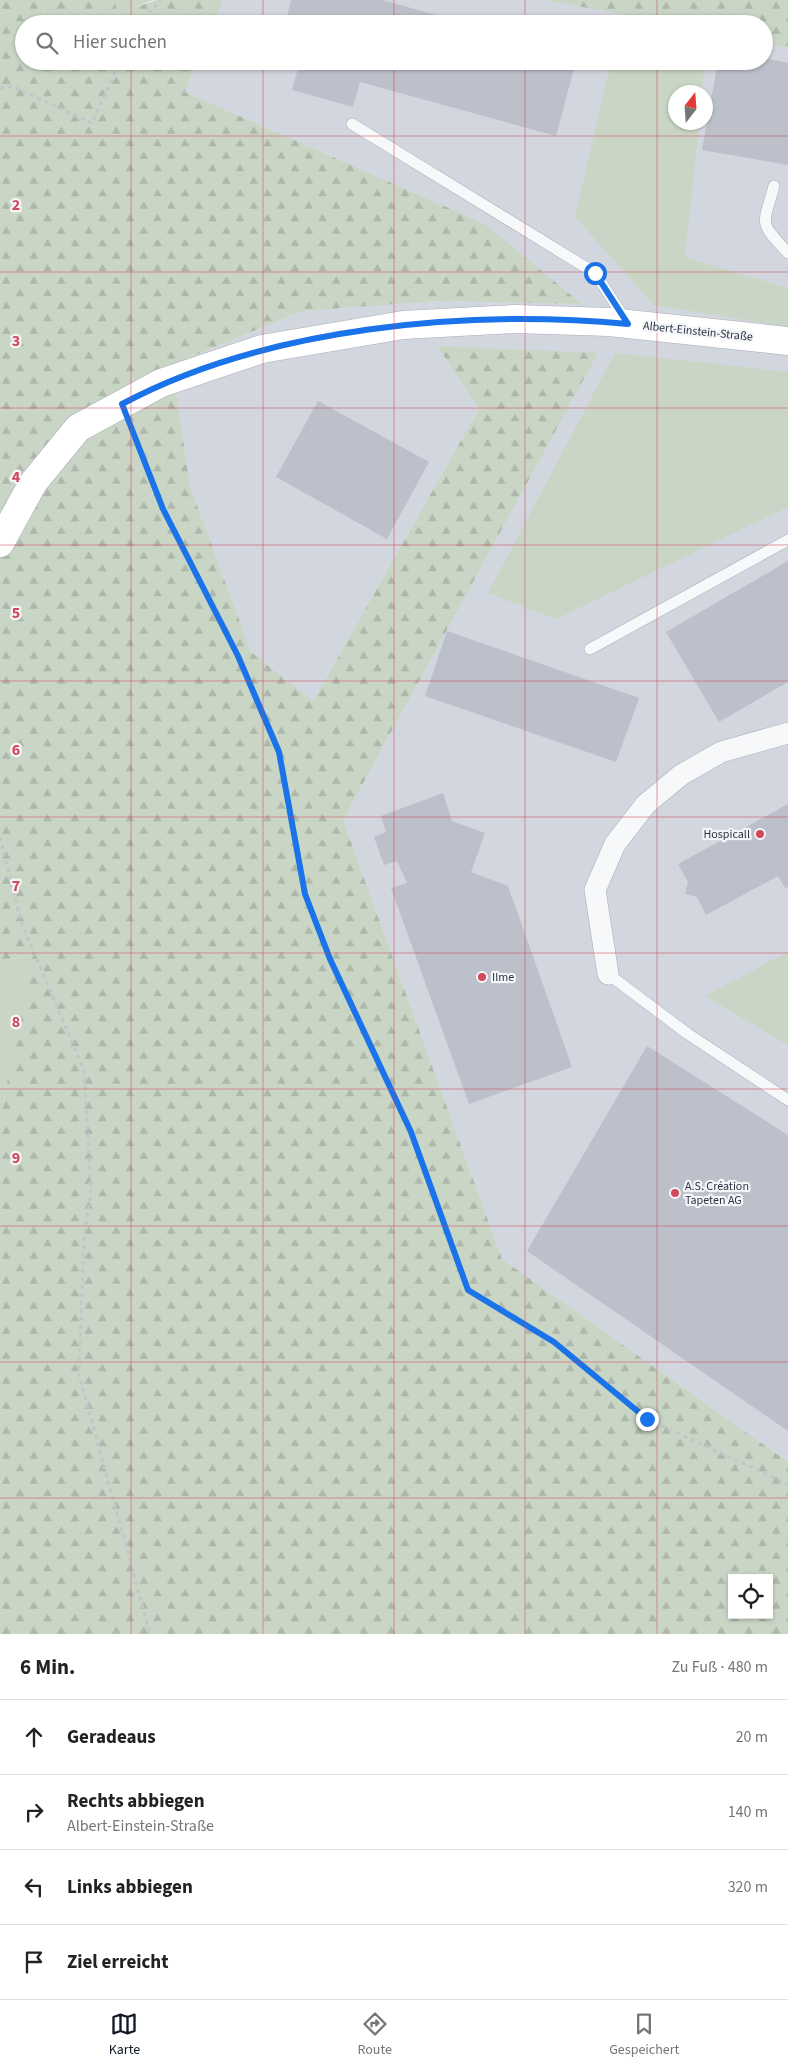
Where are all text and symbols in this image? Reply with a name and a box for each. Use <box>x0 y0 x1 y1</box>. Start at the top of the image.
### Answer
search box <box>15 15 773 70</box>
icon: search <box>33 29 61 57</box>
text: Hier suchen <box>73 29 167 56</box>
north arrow <box>668 85 713 130</box>
text: 2 <box>12 194 20 216</box>
route start <box>584 262 607 285</box>
street label: Albert-Einstein-Straße <box>642 317 754 346</box>
text: 3 <box>12 330 20 352</box>
text: 4 <box>12 466 21 488</box>
text: 5 <box>12 602 20 624</box>
text: 6 <box>12 739 20 761</box>
place label: Hospicall <box>704 826 750 843</box>
marker: Hospicall <box>754 828 766 840</box>
text: 7 <box>12 875 20 897</box>
place label: Ilme <box>492 969 514 986</box>
marker: Ilme <box>476 971 488 983</box>
text: 8 <box>12 1011 20 1033</box>
text: 9 <box>12 1147 20 1169</box>
place label: A.S. Création Tapeten AG <box>685 1178 749 1209</box>
marker: A.S. Création Tapeten AG <box>669 1187 681 1199</box>
route end <box>636 1408 659 1431</box>
map controls <box>728 1574 773 1619</box>
button: locate <box>728 1574 773 1619</box>
text: 6 Min. <box>20 1652 75 1682</box>
text: Zu Fuß · 480 m <box>672 1656 768 1678</box>
icon: ahead <box>20 1723 48 1751</box>
text: Geradeaus <box>67 1724 156 1751</box>
text: 20 m <box>736 1726 768 1748</box>
text: Rechts abbiegen <box>67 1788 205 1815</box>
icon: right <box>20 1798 48 1826</box>
text: 140 m <box>728 1801 768 1823</box>
text: Albert-Einstein-Straße <box>67 1815 214 1837</box>
icon: left <box>20 1873 48 1901</box>
text: Links abbiegen <box>67 1874 193 1901</box>
text: 320 m <box>728 1876 768 1898</box>
icon: arrive <box>20 1948 48 1976</box>
text: Ziel erreicht <box>67 1949 168 1976</box>
tab: Karte <box>109 2010 140 2060</box>
tab: Route <box>357 2010 392 2060</box>
tab: Gespeichert <box>609 2010 679 2060</box>

